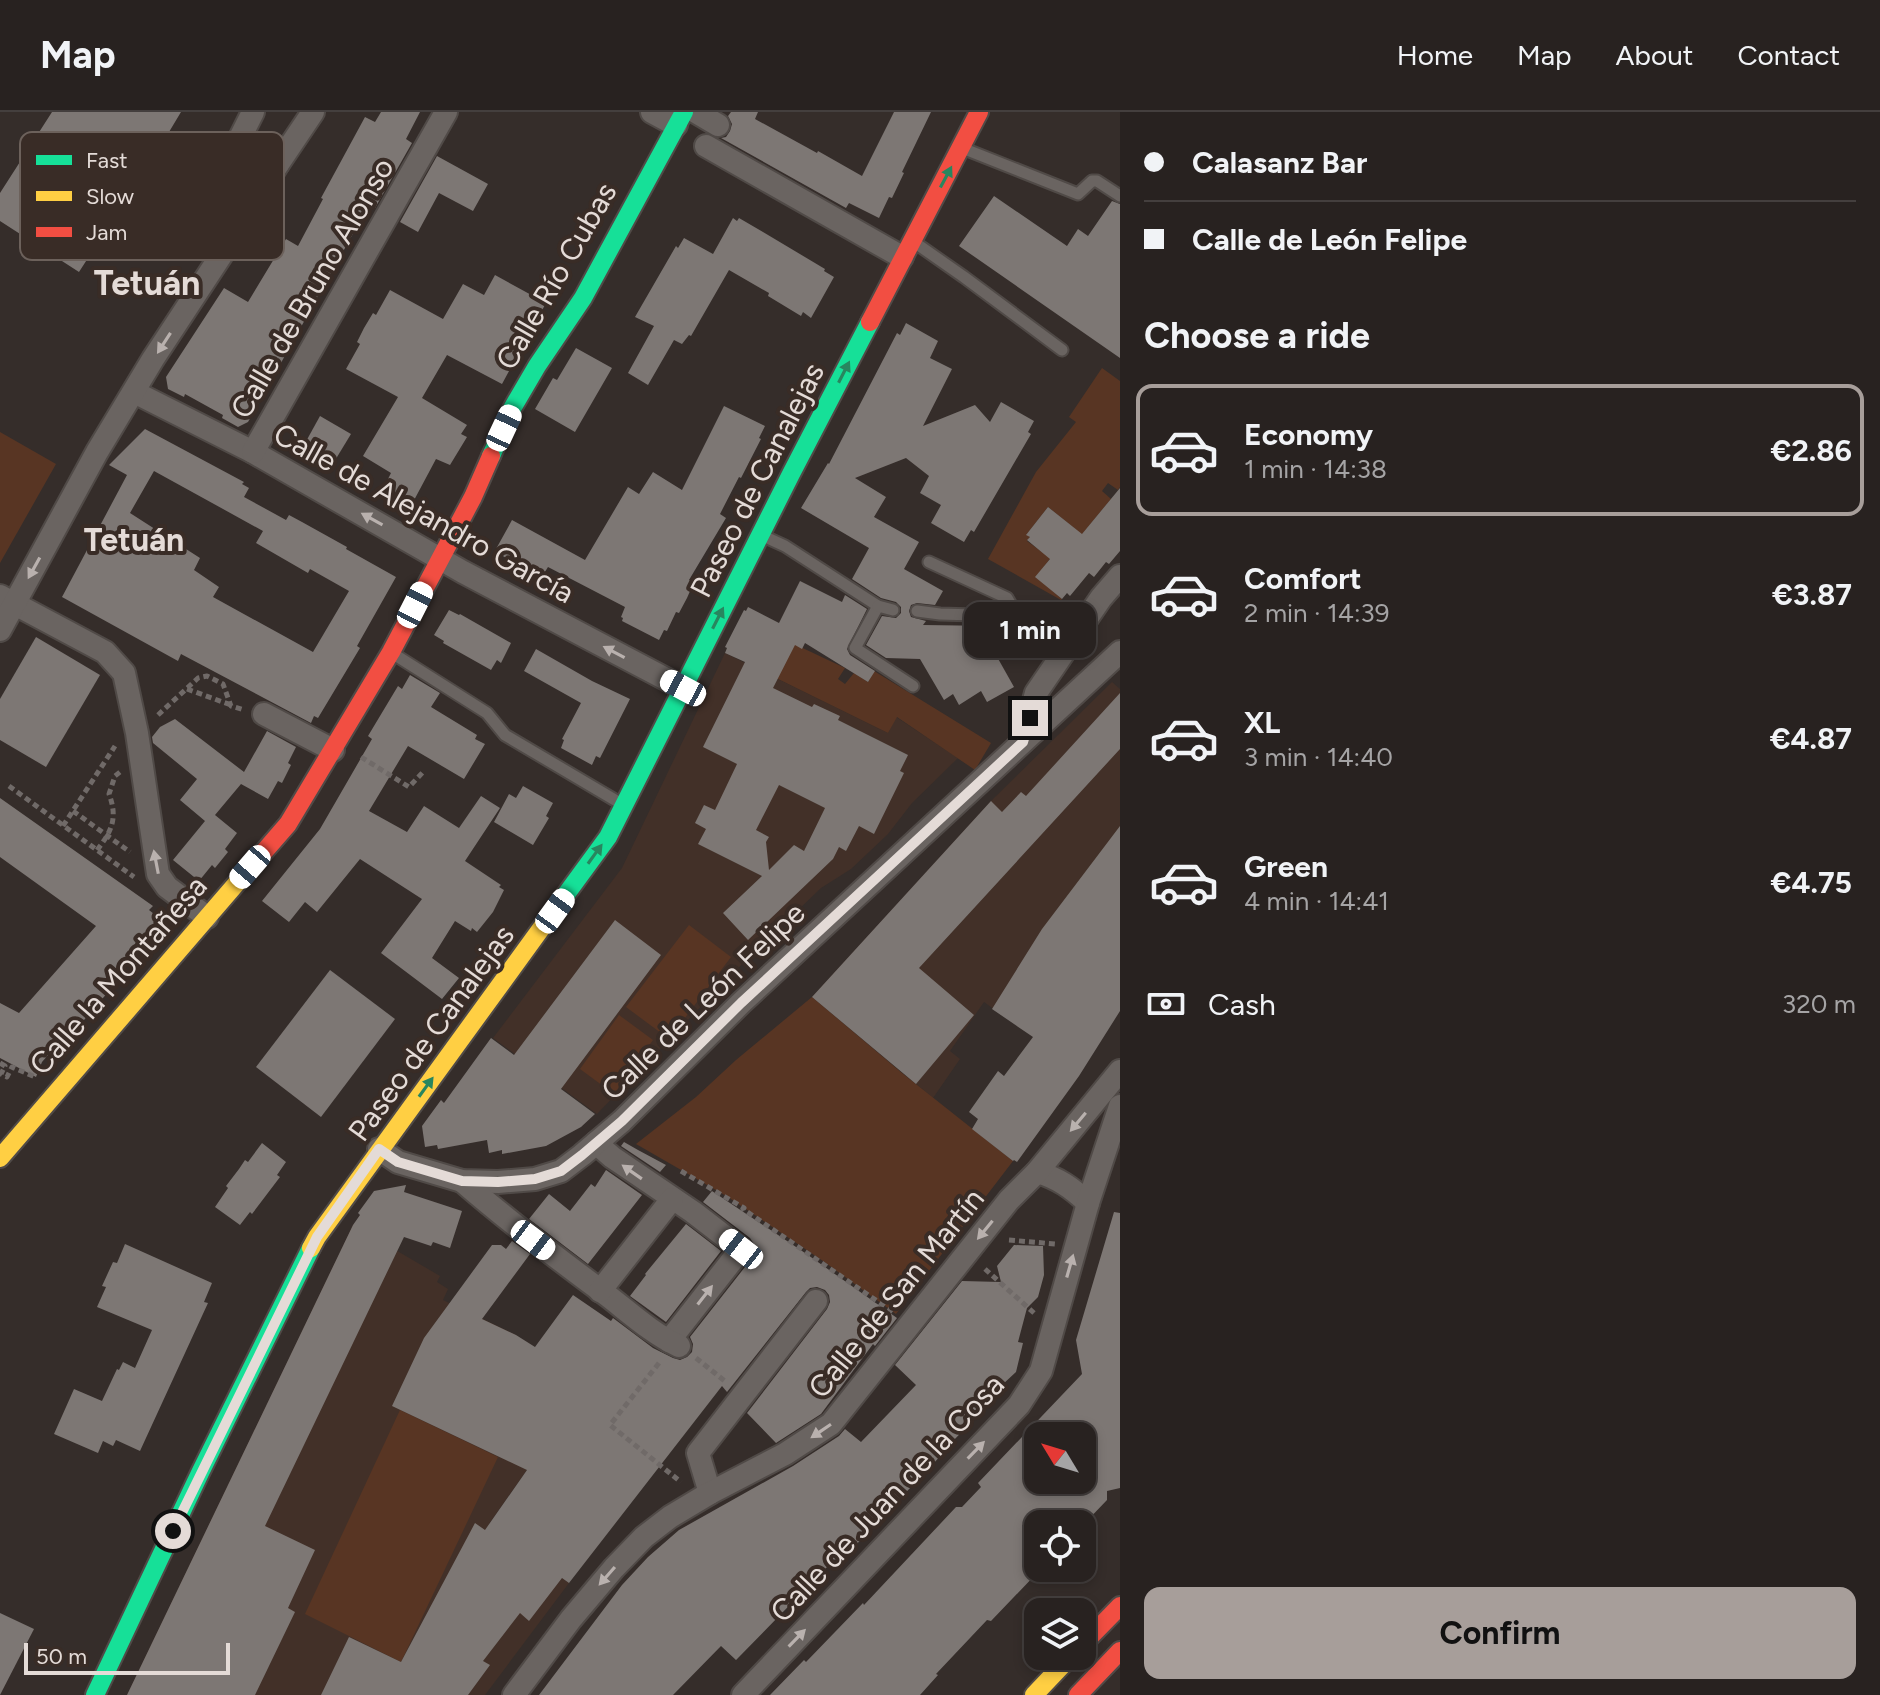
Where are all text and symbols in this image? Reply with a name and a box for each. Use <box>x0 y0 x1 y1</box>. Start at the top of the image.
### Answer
text: Map <box>40 32 116 78</box>
text: Home <box>1397 38 1473 72</box>
text: Map <box>1517 38 1572 72</box>
text: About <box>1616 38 1693 72</box>
text: Contact <box>1737 38 1840 72</box>
legend <box>20 132 284 260</box>
text: Calasanz Bar <box>1192 144 1367 181</box>
text: Fast <box>86 147 128 174</box>
street label: Calle de Bruno Alonso <box>222 151 402 425</box>
one-way arrow <box>939 165 952 188</box>
street label: Calle Río Cubas <box>488 176 624 376</box>
text: Slow <box>86 183 135 210</box>
text: Jam <box>86 219 127 246</box>
text: Calle de León Felipe <box>1192 221 1467 258</box>
district label: Tetuán <box>94 263 200 304</box>
text: Choose a ride <box>1144 314 1370 357</box>
one-way arrow <box>157 332 171 354</box>
street label: Paseo de Canalejas <box>682 357 832 603</box>
one-way arrow <box>837 361 850 384</box>
car <box>483 401 525 455</box>
icon: car <box>1148 414 1220 486</box>
street label: Calle de Alejandro García <box>267 415 581 611</box>
text: Economy <box>1244 416 1373 453</box>
text: €2.86 <box>1771 432 1852 469</box>
text: 1 min · 14:38 <box>1244 453 1387 485</box>
one-way arrow <box>361 512 383 526</box>
district label: Tetuán <box>84 521 184 559</box>
one-way arrow <box>28 557 41 580</box>
icon: car <box>1148 558 1220 630</box>
text: Comfort <box>1244 560 1362 597</box>
text: €3.87 <box>1772 576 1852 613</box>
car <box>393 578 437 632</box>
text: 2 min · 14:39 <box>1244 597 1389 629</box>
callout: 1 min <box>964 602 1096 658</box>
one-way arrow <box>711 607 725 629</box>
text: 1 min <box>999 614 1061 646</box>
one-way arrow <box>602 645 625 658</box>
car <box>656 666 710 710</box>
route end <box>1012 700 1048 736</box>
icon: car <box>1148 702 1220 774</box>
text: XL <box>1244 704 1280 741</box>
text: €4.87 <box>1770 720 1852 757</box>
text: 3 min · 14:40 <box>1244 741 1393 773</box>
car <box>225 841 275 893</box>
one-way arrow <box>587 844 603 865</box>
icon: car <box>1148 846 1220 918</box>
text: Green <box>1244 848 1328 885</box>
one-way arrow <box>150 849 162 874</box>
text: €4.75 <box>1771 864 1852 901</box>
street label: Calle la Montañesa <box>21 868 215 1082</box>
car <box>531 885 579 937</box>
text: 4 min · 14:41 <box>1244 885 1389 917</box>
street label: Calle de León Felipe <box>593 894 813 1108</box>
street label: Paseo de Canalejas <box>340 918 522 1148</box>
icon: cash <box>1144 982 1188 1026</box>
text: Cash <box>1208 986 1276 1023</box>
text: 320 m <box>1782 988 1856 1020</box>
one-way arrow <box>417 1077 433 1097</box>
one-way arrow <box>1070 1111 1087 1132</box>
one-way arrow <box>622 1165 643 1180</box>
street label: Calle de San Martín <box>800 1181 992 1405</box>
car <box>507 1216 559 1264</box>
one-way arrow <box>977 1220 994 1240</box>
car <box>715 1225 767 1273</box>
one-way arrow <box>1064 1254 1077 1278</box>
one-way arrow <box>696 1285 713 1305</box>
street label: Calle de Juan de la Cosa <box>762 1366 1012 1630</box>
north arrow <box>1024 1422 1096 1494</box>
map controls <box>1024 1422 1096 1670</box>
one-way arrow <box>810 1423 831 1438</box>
one-way arrow <box>967 1441 985 1460</box>
button: locate <box>1024 1510 1096 1582</box>
route start <box>155 1513 191 1549</box>
one-way arrow <box>599 1566 617 1586</box>
button: Confirm <box>1144 1587 1856 1679</box>
button: layers <box>1024 1598 1096 1670</box>
one-way arrow <box>788 1629 806 1648</box>
scale bar <box>24 1639 230 1675</box>
text: 50 m <box>36 1643 87 1670</box>

